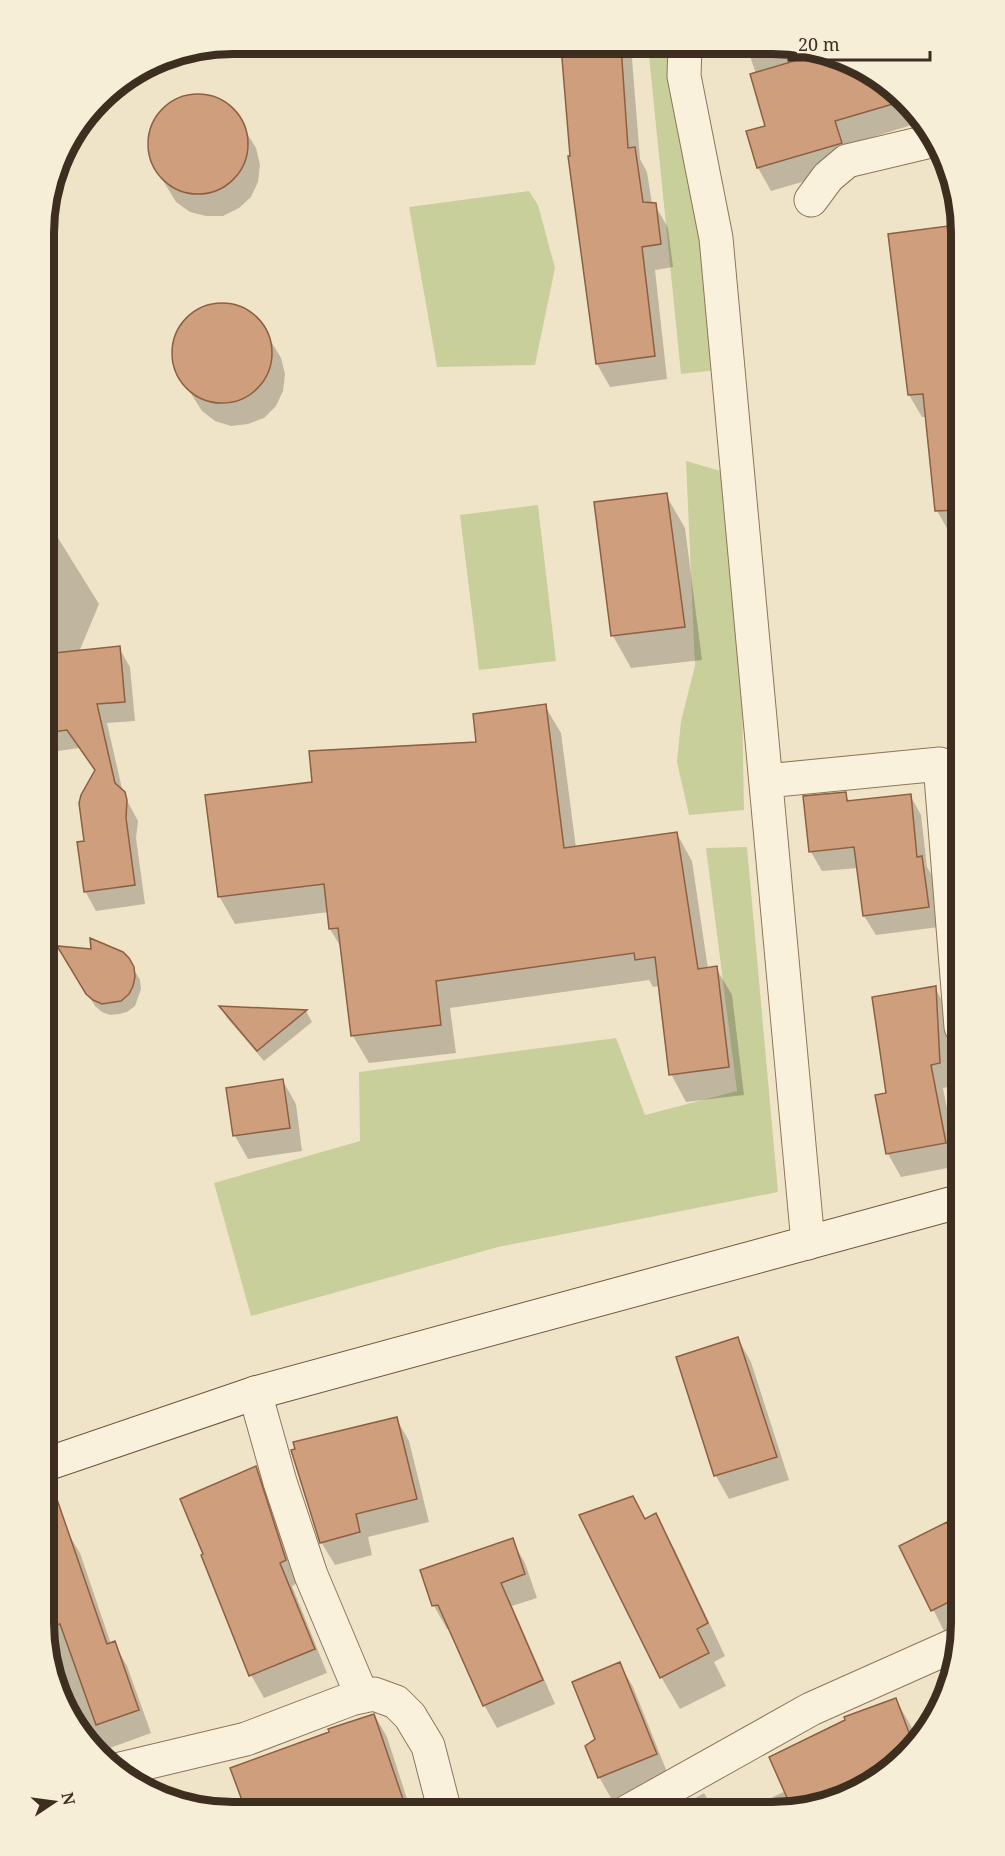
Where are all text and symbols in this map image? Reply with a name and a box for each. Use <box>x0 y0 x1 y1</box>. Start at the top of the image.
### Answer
scale bar <box>789 24 930 62</box>
text: 20 m <box>798 32 840 56</box>
north arrow <box>24 1772 84 1832</box>
text: N <box>56 1790 81 1808</box>

